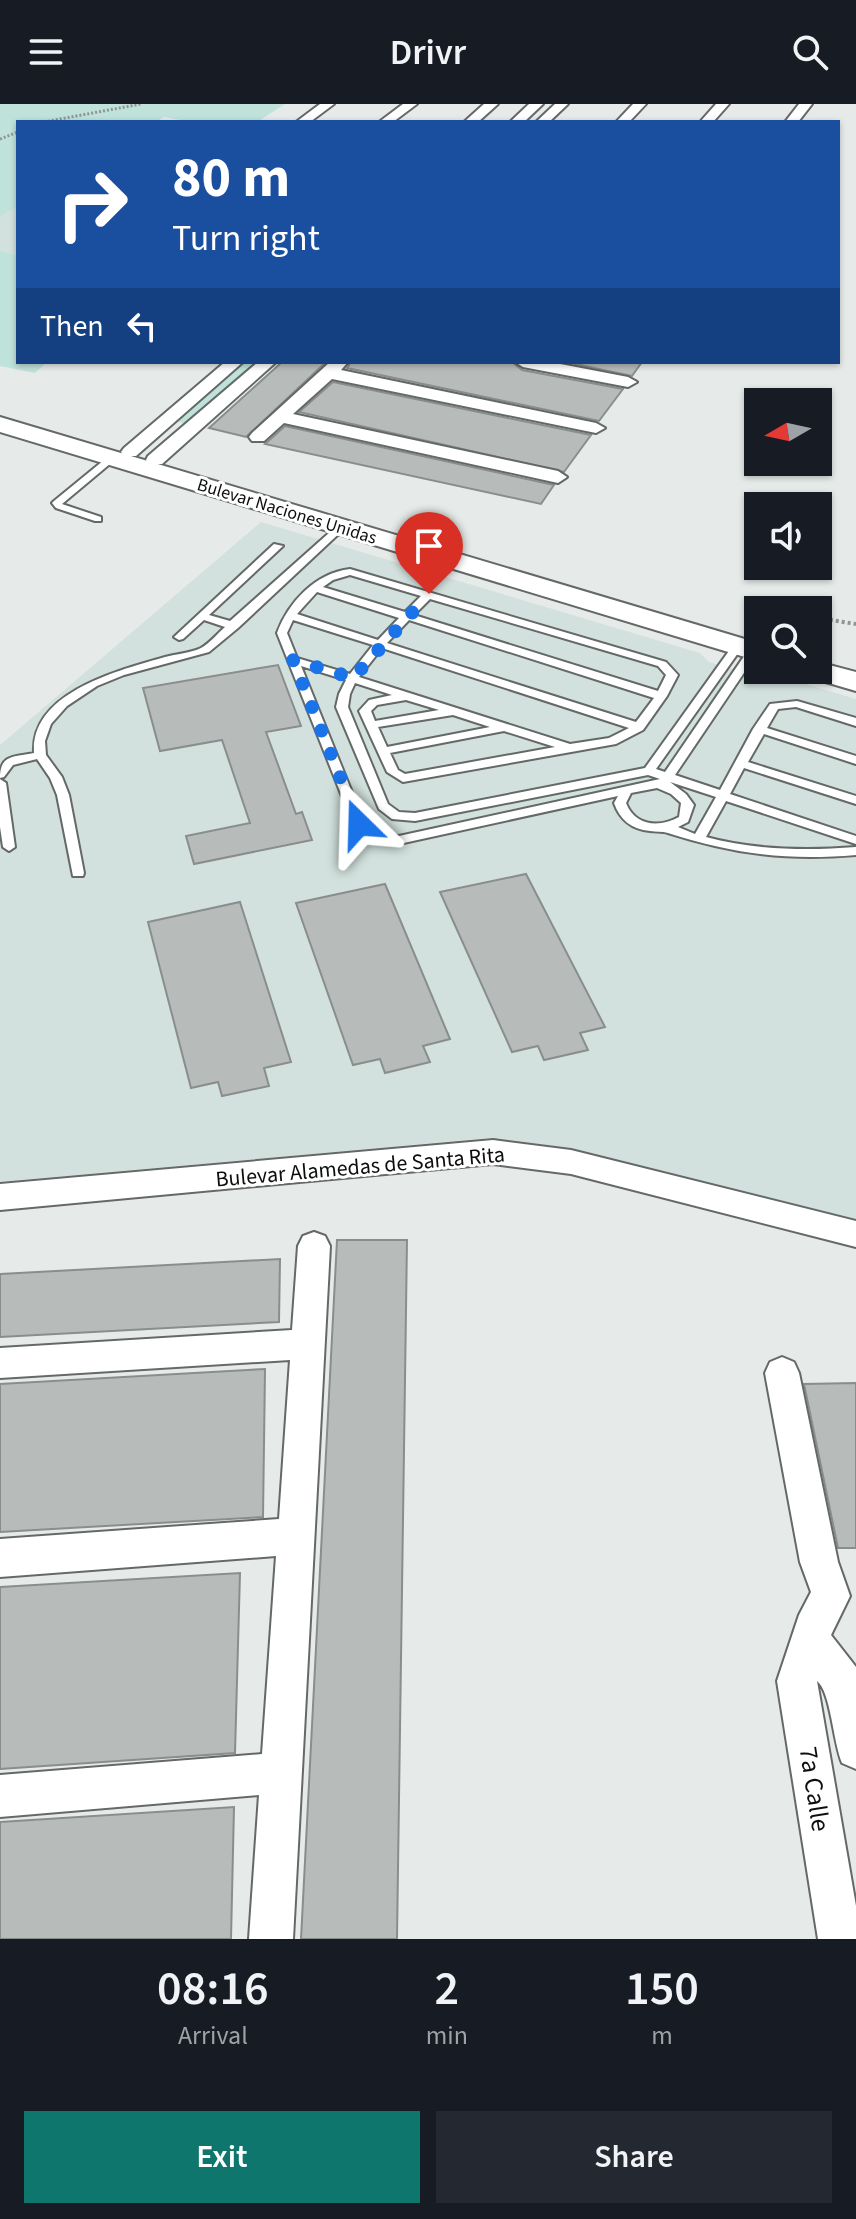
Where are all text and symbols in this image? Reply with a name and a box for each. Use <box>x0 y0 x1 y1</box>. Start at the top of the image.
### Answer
text: Drivr <box>390 27 466 78</box>
icon: menu <box>24 30 68 74</box>
icon: search <box>788 30 832 74</box>
text: 80 m <box>172 139 290 218</box>
icon: right <box>40 152 144 256</box>
text: Turn right <box>172 213 320 264</box>
icon: left <box>120 304 164 348</box>
text: Then <box>40 305 104 348</box>
north arrow <box>744 388 832 476</box>
map controls <box>744 388 832 684</box>
street label: Bulevar Naciones Unidas <box>194 472 380 551</box>
button: sound <box>744 492 832 580</box>
pin <box>395 512 463 594</box>
icon: arrive <box>407 524 451 568</box>
button: search <box>744 596 832 684</box>
position arrow <box>317 782 401 866</box>
street label: Bulevar Alamedas de Santa Rita <box>214 1138 506 1196</box>
street label: 7a Calle <box>790 1744 839 1834</box>
text: 08:16 <box>157 1955 269 2023</box>
text: 2 <box>435 1955 459 2023</box>
text: 150 <box>625 1955 699 2023</box>
text: Arrival <box>178 2017 248 2054</box>
text: min <box>426 2017 468 2054</box>
text: m <box>651 2017 673 2054</box>
button: Exit <box>24 2111 420 2203</box>
button: Share <box>436 2111 832 2203</box>

